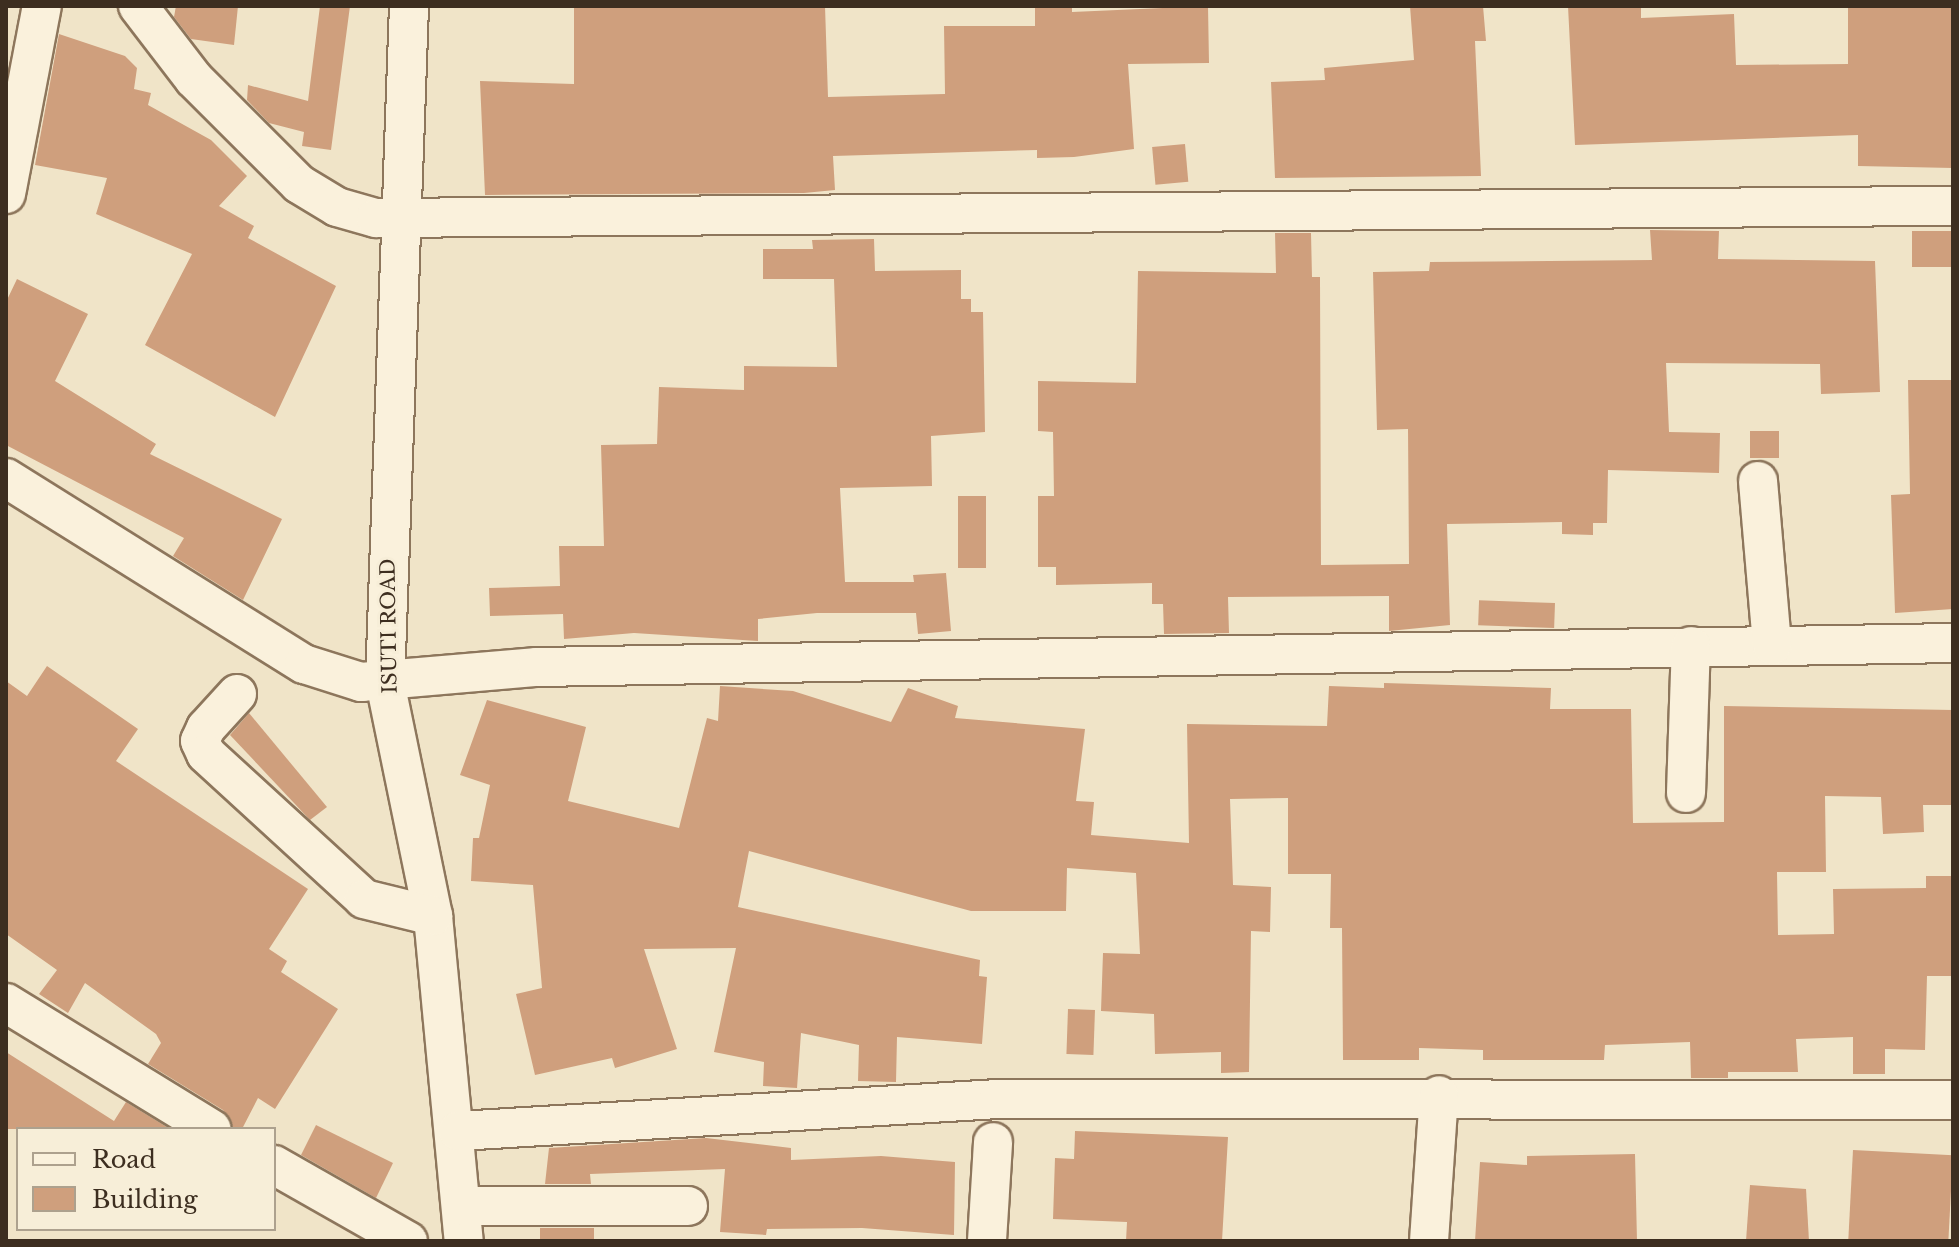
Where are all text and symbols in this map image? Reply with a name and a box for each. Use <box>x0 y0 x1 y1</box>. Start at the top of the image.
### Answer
street label: ISUTI ROAD <box>376 558 402 694</box>
legend <box>16 1127 276 1231</box>
text: Road <box>92 1145 156 1174</box>
text: Building <box>92 1185 198 1214</box>

